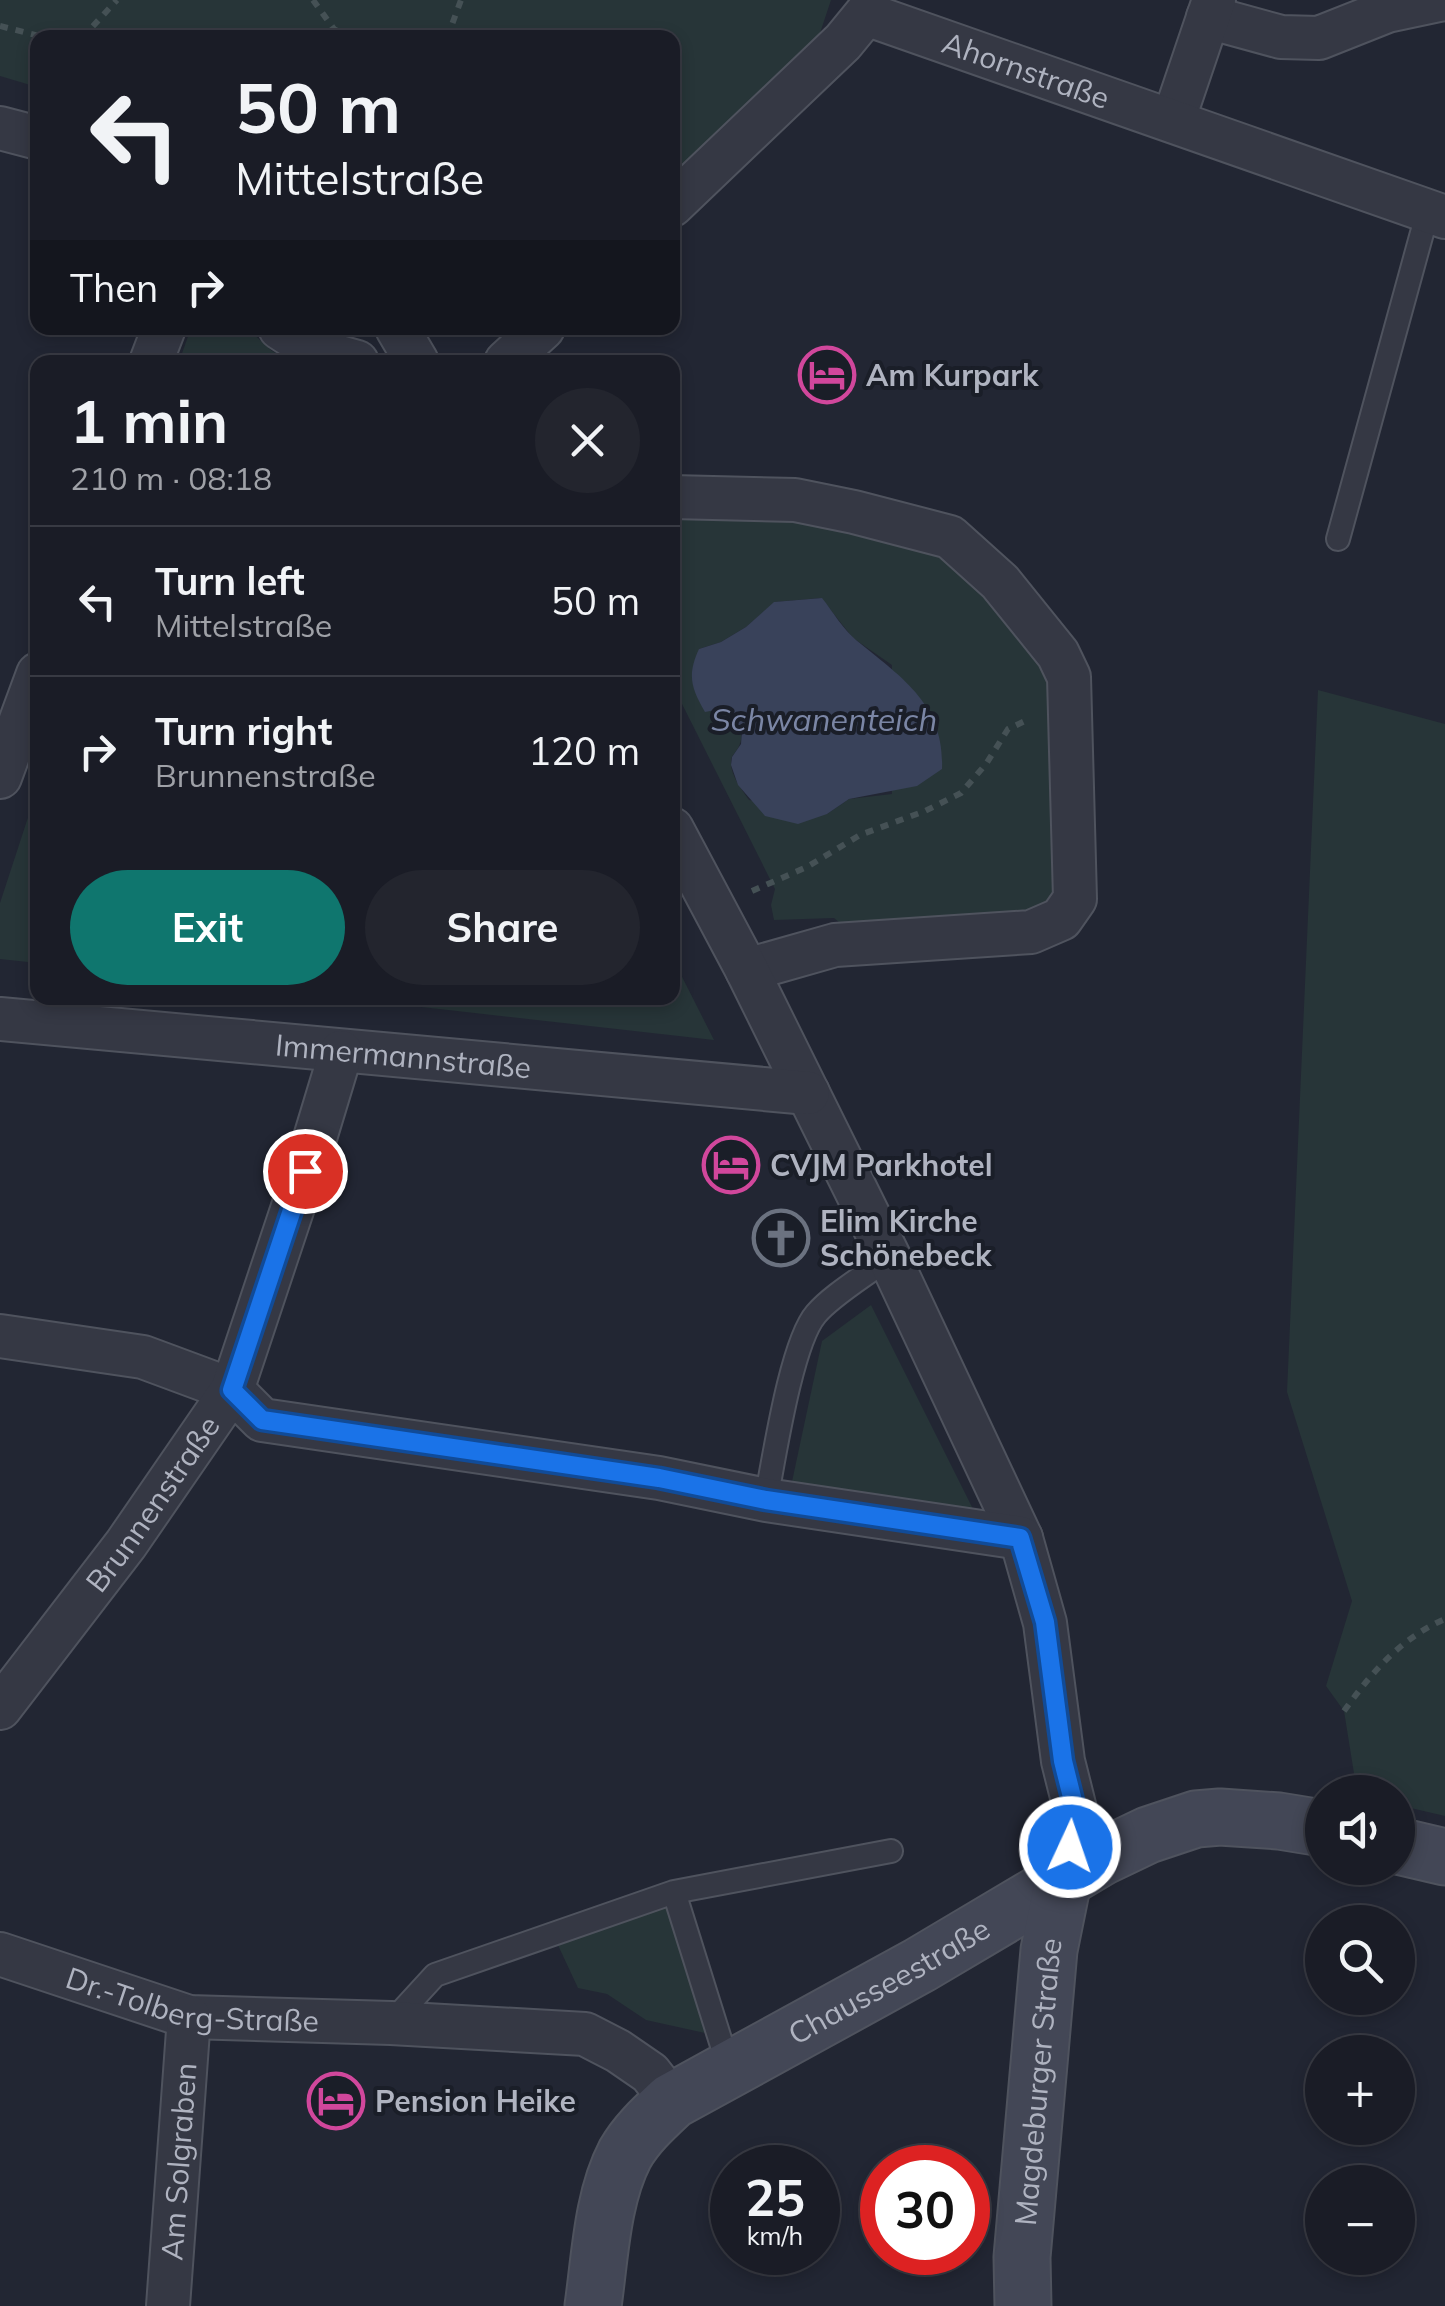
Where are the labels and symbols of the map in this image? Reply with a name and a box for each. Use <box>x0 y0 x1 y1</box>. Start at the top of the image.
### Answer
street label: Ahornstraße <box>937 23 1115 117</box>
hotel icon: Am Kurpark <box>797 345 857 405</box>
place label: Am Kurpark <box>866 356 1040 394</box>
water label: Schwanenteich <box>711 699 937 739</box>
street label: Immermannstraße <box>274 1025 533 1087</box>
pin <box>263 1129 348 1214</box>
hotel icon: CVJM Parkhotel <box>701 1135 761 1195</box>
place label: CVJM Parkhotel <box>770 1146 993 1184</box>
place label: Elim Kirche Schönebeck <box>820 1202 993 1274</box>
church icon: Elim Kirche Schönebeck <box>751 1208 811 1268</box>
street label: Brunnenstraße <box>77 1408 228 1599</box>
position arrow <box>1018 1795 1122 1899</box>
street label: Chausseestraße <box>781 1909 996 2053</box>
street label: Magdeburger Straße <box>1006 1934 1070 2227</box>
street label: Dr.-Tolberg-Straße <box>61 1958 320 2040</box>
street label: Am Solgraben <box>152 2061 205 2261</box>
hotel icon: Pension Heike <box>306 2071 366 2131</box>
place label: Pension Heike <box>375 2082 576 2120</box>
speed limit sign: 30 <box>860 2145 990 2275</box>

